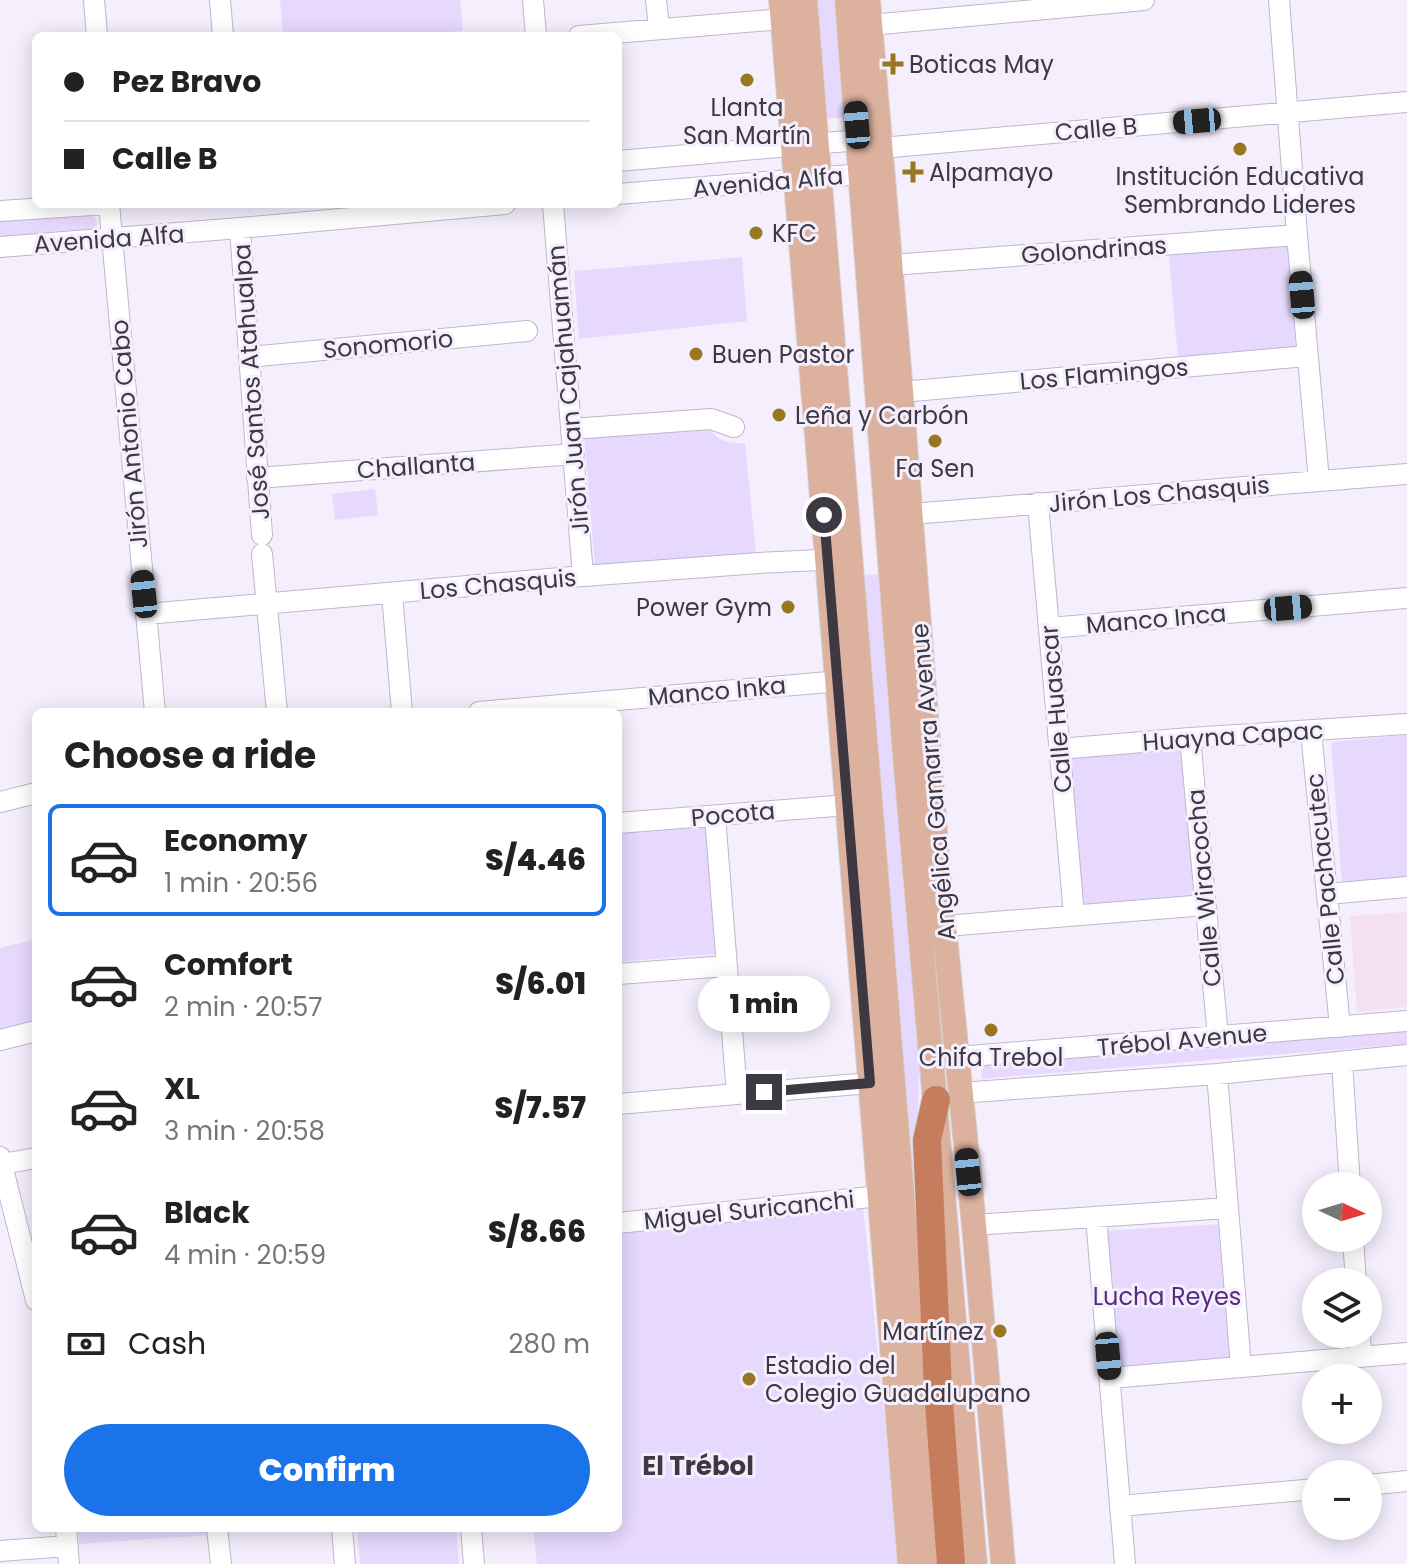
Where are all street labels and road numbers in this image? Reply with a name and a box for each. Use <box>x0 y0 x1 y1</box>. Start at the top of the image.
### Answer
street label: Calle B <box>1053 109 1139 149</box>
street label: Avenida Alfa <box>691 159 845 205</box>
street label: Avenida Alfa <box>33 217 185 261</box>
street label: Golondrinas <box>1020 228 1168 272</box>
street label: José Santos Atahualpa <box>225 243 277 521</box>
street label: Jirón Juan Cajahuamán <box>539 244 597 536</box>
street label: Jirón Antonio Cabo <box>103 318 155 550</box>
street label: Sonomorio <box>322 322 454 366</box>
street label: Los Flamingos <box>1018 350 1190 398</box>
street label: Challanta <box>356 445 476 487</box>
street label: Jirón Los Chasquis <box>1047 468 1271 520</box>
street label: Los Chasquis <box>418 561 578 607</box>
street label: Manco Inca <box>1085 596 1227 642</box>
street label: Angélica Gamarra Avenue <box>903 622 963 942</box>
street label: Calle Huascar <box>1032 624 1080 794</box>
street label: Manco Inka <box>647 669 787 713</box>
street label: Huayna Capac <box>1141 713 1325 759</box>
street label: Calle Pachacutec <box>1297 772 1353 986</box>
street label: Calle Wiracocha <box>1179 788 1229 988</box>
street label: Pocota <box>690 794 776 834</box>
street label: Trébol Avenue <box>1095 1016 1269 1064</box>
street label: Miguel Suricanchi <box>642 1183 856 1237</box>

